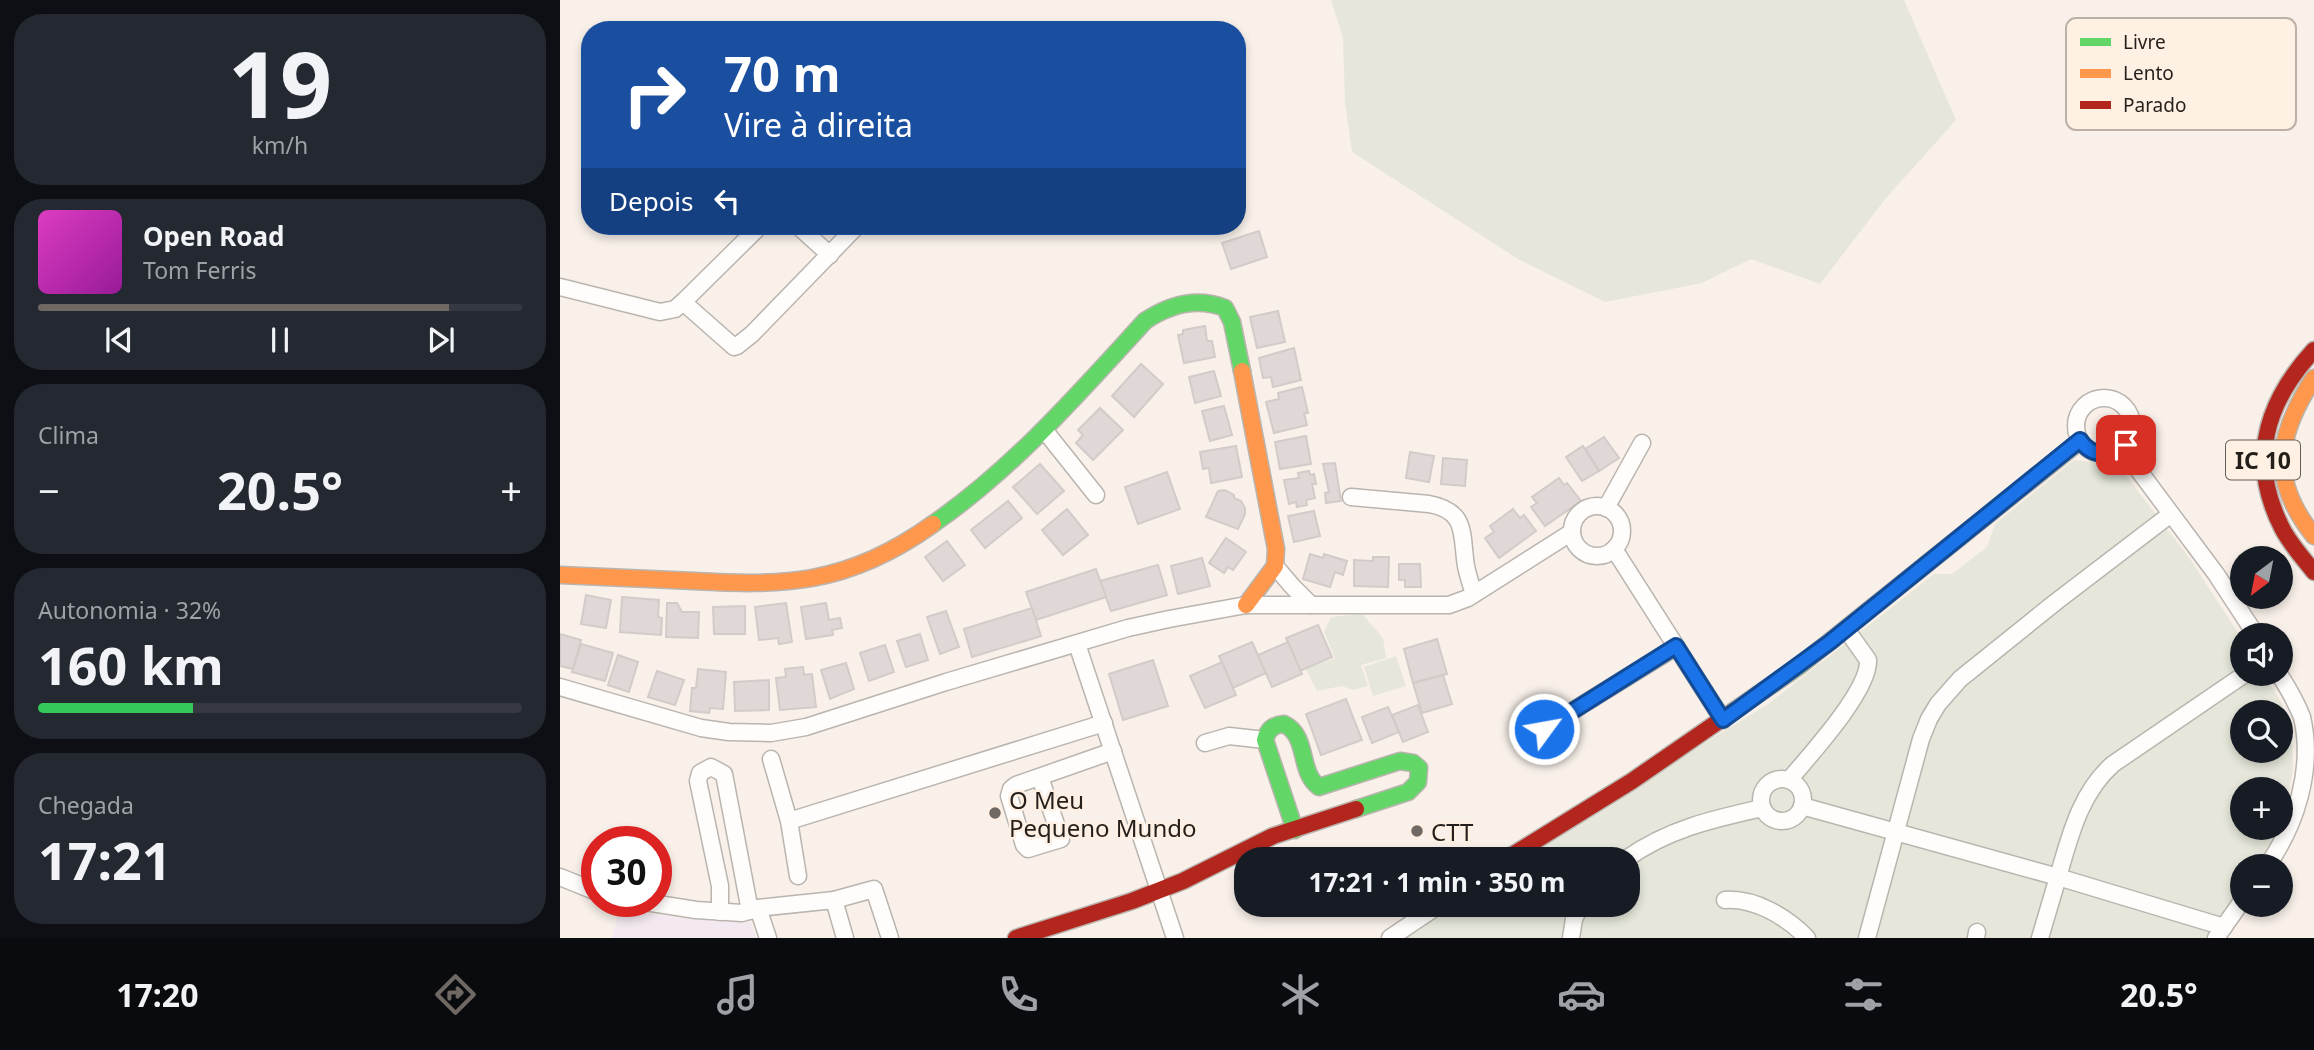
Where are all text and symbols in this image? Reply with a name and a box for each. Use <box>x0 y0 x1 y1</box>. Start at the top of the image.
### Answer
legend <box>2066 18 2296 130</box>
text: 19 <box>228 21 332 145</box>
text: Livre <box>2123 29 2166 55</box>
text: 70 m <box>724 40 841 106</box>
icon: right <box>609 49 700 140</box>
text: Lento <box>2123 60 2174 86</box>
text: Parado <box>2123 92 2186 118</box>
text: Vire à direita <box>724 103 913 146</box>
text: km/h <box>252 129 308 161</box>
icon: left <box>708 182 746 220</box>
text: Depois <box>609 183 694 219</box>
text: Open Road <box>143 218 285 254</box>
text: Tom Ferris <box>143 254 256 286</box>
icon: previous <box>100 321 138 359</box>
icon: pause <box>261 321 299 359</box>
icon: next <box>422 321 460 359</box>
pin <box>2096 415 2156 475</box>
text: Clima <box>38 419 99 451</box>
icon: arrive <box>2107 426 2145 464</box>
road number: IC 10 <box>2226 440 2300 480</box>
text: 20.5° <box>217 454 343 525</box>
text: − <box>38 464 60 516</box>
text: + <box>500 464 522 516</box>
north arrow <box>2230 546 2292 609</box>
map controls <box>2230 546 2293 917</box>
text: Autonomia · 32% <box>38 594 221 626</box>
button: sound <box>2230 623 2293 686</box>
text: 160 km <box>38 629 224 700</box>
position arrow <box>1507 692 1581 766</box>
button: search <box>2230 700 2293 763</box>
button: + <box>2230 777 2293 840</box>
place label: O Meu Pequeno Mundo <box>1009 783 1197 844</box>
text: Chegada <box>38 789 134 821</box>
marker: O Meu Pequeno Mundo <box>987 805 1003 821</box>
place label: CTT <box>1431 815 1474 848</box>
marker: CTT <box>1409 823 1425 839</box>
text: 17:21 <box>38 824 172 895</box>
speed limit sign: 30 <box>581 826 672 917</box>
button: − <box>2230 854 2293 917</box>
text: 17:21 · 1 min · 350 m <box>1309 864 1565 900</box>
icon: directions <box>431 970 480 1019</box>
icon: music <box>713 970 762 1019</box>
icon: phone <box>994 970 1043 1019</box>
icon: climate <box>1276 970 1325 1019</box>
icon: car <box>1557 970 1606 1019</box>
icon: filters <box>1839 970 1888 1019</box>
text: 17:20 <box>116 973 198 1016</box>
text: 20.5° <box>2120 973 2198 1016</box>

